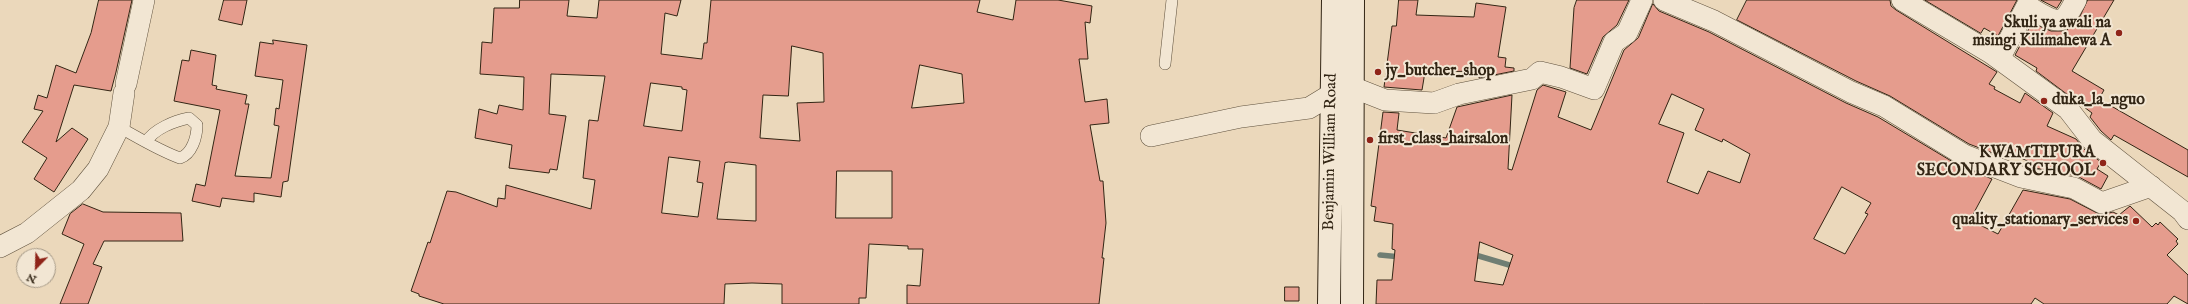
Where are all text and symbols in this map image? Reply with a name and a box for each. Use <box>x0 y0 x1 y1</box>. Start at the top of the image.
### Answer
place label: Skuli ya awali na msingi Kilimahewa A <box>1972 14 2111 52</box>
marker: Skuli ya awali na msingi Kilimahewa A <box>2114 28 2124 38</box>
place label: jy_butcher_shop <box>1386 62 1495 82</box>
marker: jy_butcher_shop <box>1373 67 1383 77</box>
street label: Benjamin William Road <box>1320 73 1342 231</box>
place label: duka_la_nguo <box>2052 91 2145 111</box>
marker: duka_la_nguo <box>2039 96 2049 106</box>
place label: first_class_hairsalon <box>1378 130 1508 150</box>
marker: first_class_hairsalon <box>1365 135 1375 145</box>
place label: KWAMTIPURA SECONDARY SCHOOL <box>1917 144 2095 182</box>
marker: KWAMTIPURA SECONDARY SCHOOL <box>2098 158 2108 168</box>
place label: quality_stationary_services <box>1952 211 2128 231</box>
marker: quality_stationary_services <box>2131 216 2141 226</box>
north arrow <box>16 248 56 288</box>
text: N <box>25 270 39 286</box>

